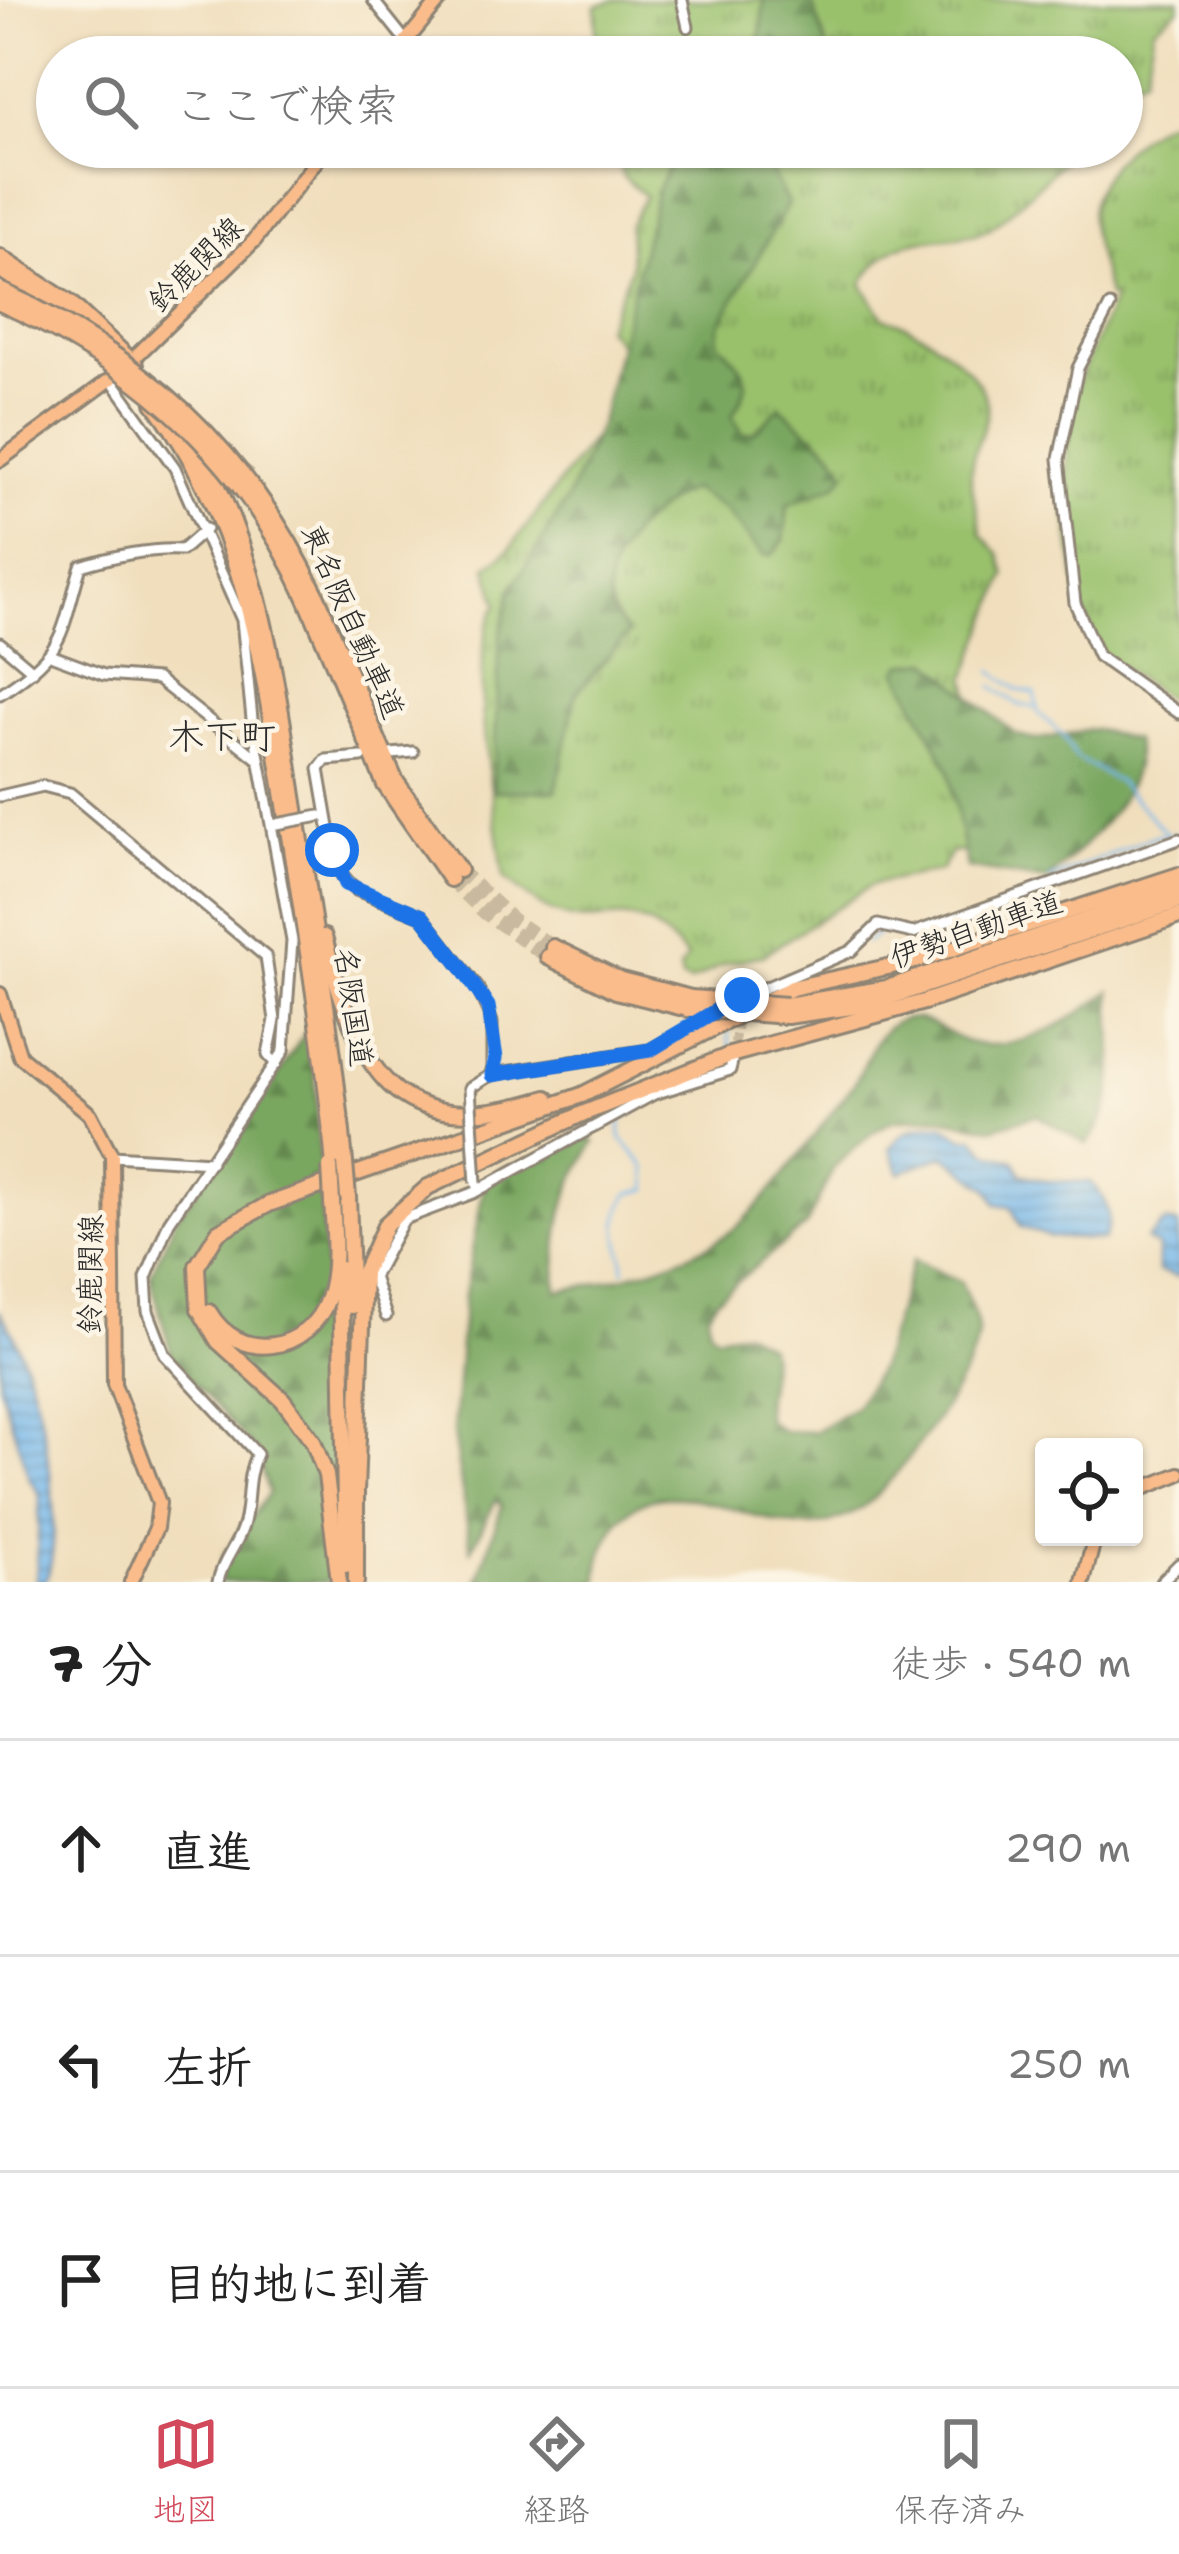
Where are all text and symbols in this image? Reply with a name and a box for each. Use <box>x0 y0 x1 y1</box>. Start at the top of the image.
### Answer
search box <box>36 36 1143 168</box>
icon: search <box>78 69 144 135</box>
text: ここで検索 <box>174 75 399 135</box>
street label: 鈴鹿関線 <box>138 207 252 321</box>
street label: 東名阪自動車道 <box>292 517 414 725</box>
district label: 木下町 <box>168 712 276 761</box>
route start <box>305 823 359 877</box>
street label: 伊勢自動車道 <box>884 880 1068 978</box>
street label: 名阪国道 <box>325 945 383 1069</box>
route end <box>715 968 769 1022</box>
street label: 鈴鹿関線 <box>68 1214 112 1334</box>
map controls <box>1035 1438 1143 1546</box>
button: locate <box>1035 1438 1143 1546</box>
text: 7 分 <box>48 1630 152 1698</box>
text: 徒歩 · 540 m <box>891 1637 1131 1689</box>
icon: ahead <box>48 1815 114 1881</box>
text: 直進 <box>162 1821 252 1881</box>
text: 290 m <box>1005 1822 1131 1874</box>
icon: left <box>48 2031 114 2097</box>
text: 左折 <box>162 2037 252 2097</box>
text: 250 m <box>1007 2038 1131 2090</box>
icon: arrive <box>48 2247 114 2313</box>
text: 目的地に到着 <box>162 2253 432 2313</box>
tab: 地図 <box>153 2411 219 2532</box>
tab: 経路 <box>524 2411 590 2532</box>
tab: 保存済み <box>895 2411 1027 2532</box>

